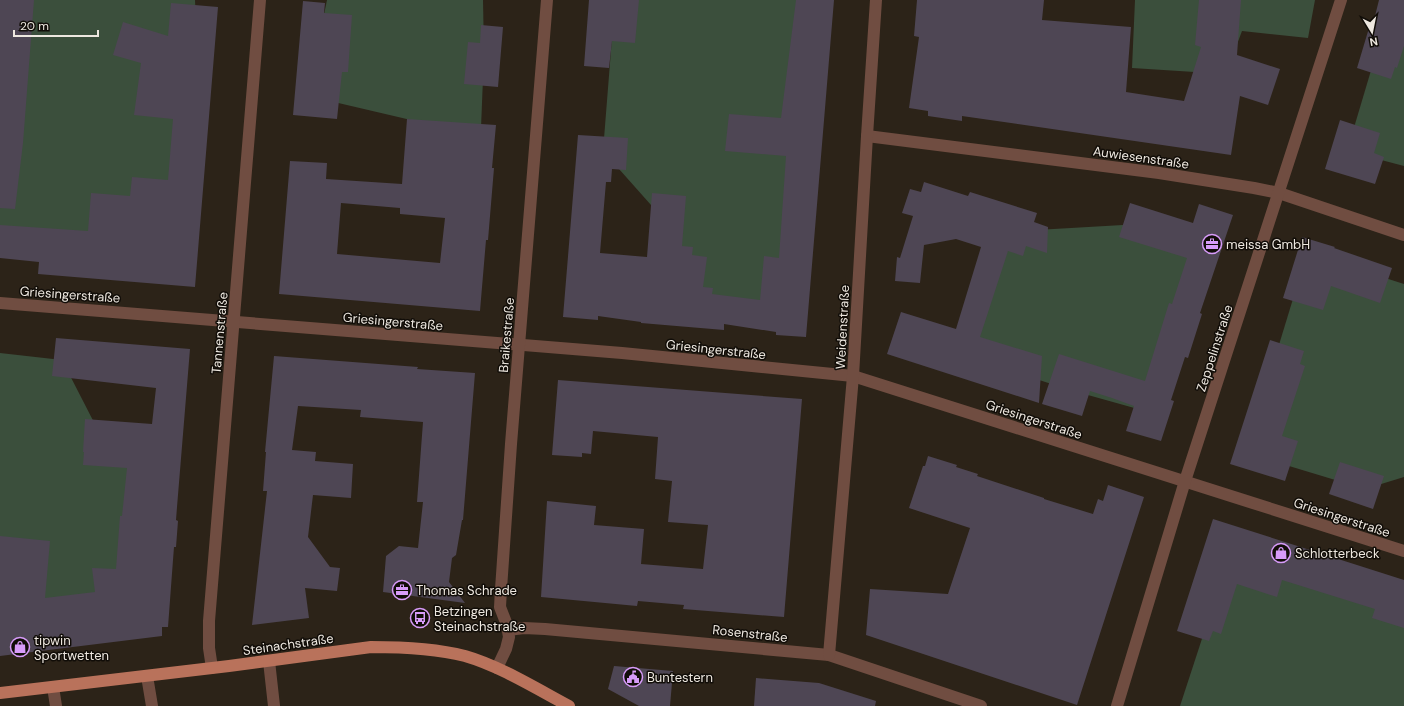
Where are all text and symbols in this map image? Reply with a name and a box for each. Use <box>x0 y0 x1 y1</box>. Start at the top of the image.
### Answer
scale bar <box>14 12 98 38</box>
north arrow <box>1352 12 1392 52</box>
text: 20 m <box>20 18 49 34</box>
text: N <box>1369 34 1379 49</box>
street label: Auwiesenstraße <box>1092 142 1190 173</box>
office icon: meissa GmbH <box>1201 233 1223 255</box>
place label: meissa GmbH <box>1226 236 1310 253</box>
street label: Griesingerstraße <box>19 283 121 306</box>
street label: Weidenstraße <box>832 284 853 370</box>
street label: Tannenstraße <box>207 291 232 375</box>
street label: Braikestraße <box>495 297 518 373</box>
street label: Zeppelinstraße <box>1192 302 1237 394</box>
street label: Griesingerstraße <box>342 309 444 334</box>
street label: Griesingerstraße <box>665 336 767 363</box>
street label: Griesingerstraße <box>983 396 1084 443</box>
street label: Griesingerstraße <box>1291 494 1392 541</box>
shop icon: Schlotterbeck <box>1270 542 1292 564</box>
place label: Schlotterbeck <box>1295 545 1380 562</box>
office icon: Thomas Schrade <box>391 579 413 601</box>
place label: Thomas Schrade <box>416 582 517 599</box>
place label: Betzingen Steinachstraße <box>434 603 525 635</box>
bus stop icon: Betzingen Steinachstraße <box>409 607 431 629</box>
street label: Rosenstraße <box>712 621 788 646</box>
street label: Steinachstraße <box>242 630 335 659</box>
place label: tipwin Sportwetten <box>34 632 109 664</box>
shop icon: tipwin Sportwetten <box>9 636 31 658</box>
public building icon: Buntestern <box>622 666 644 688</box>
place label: Buntestern <box>647 669 713 686</box>

